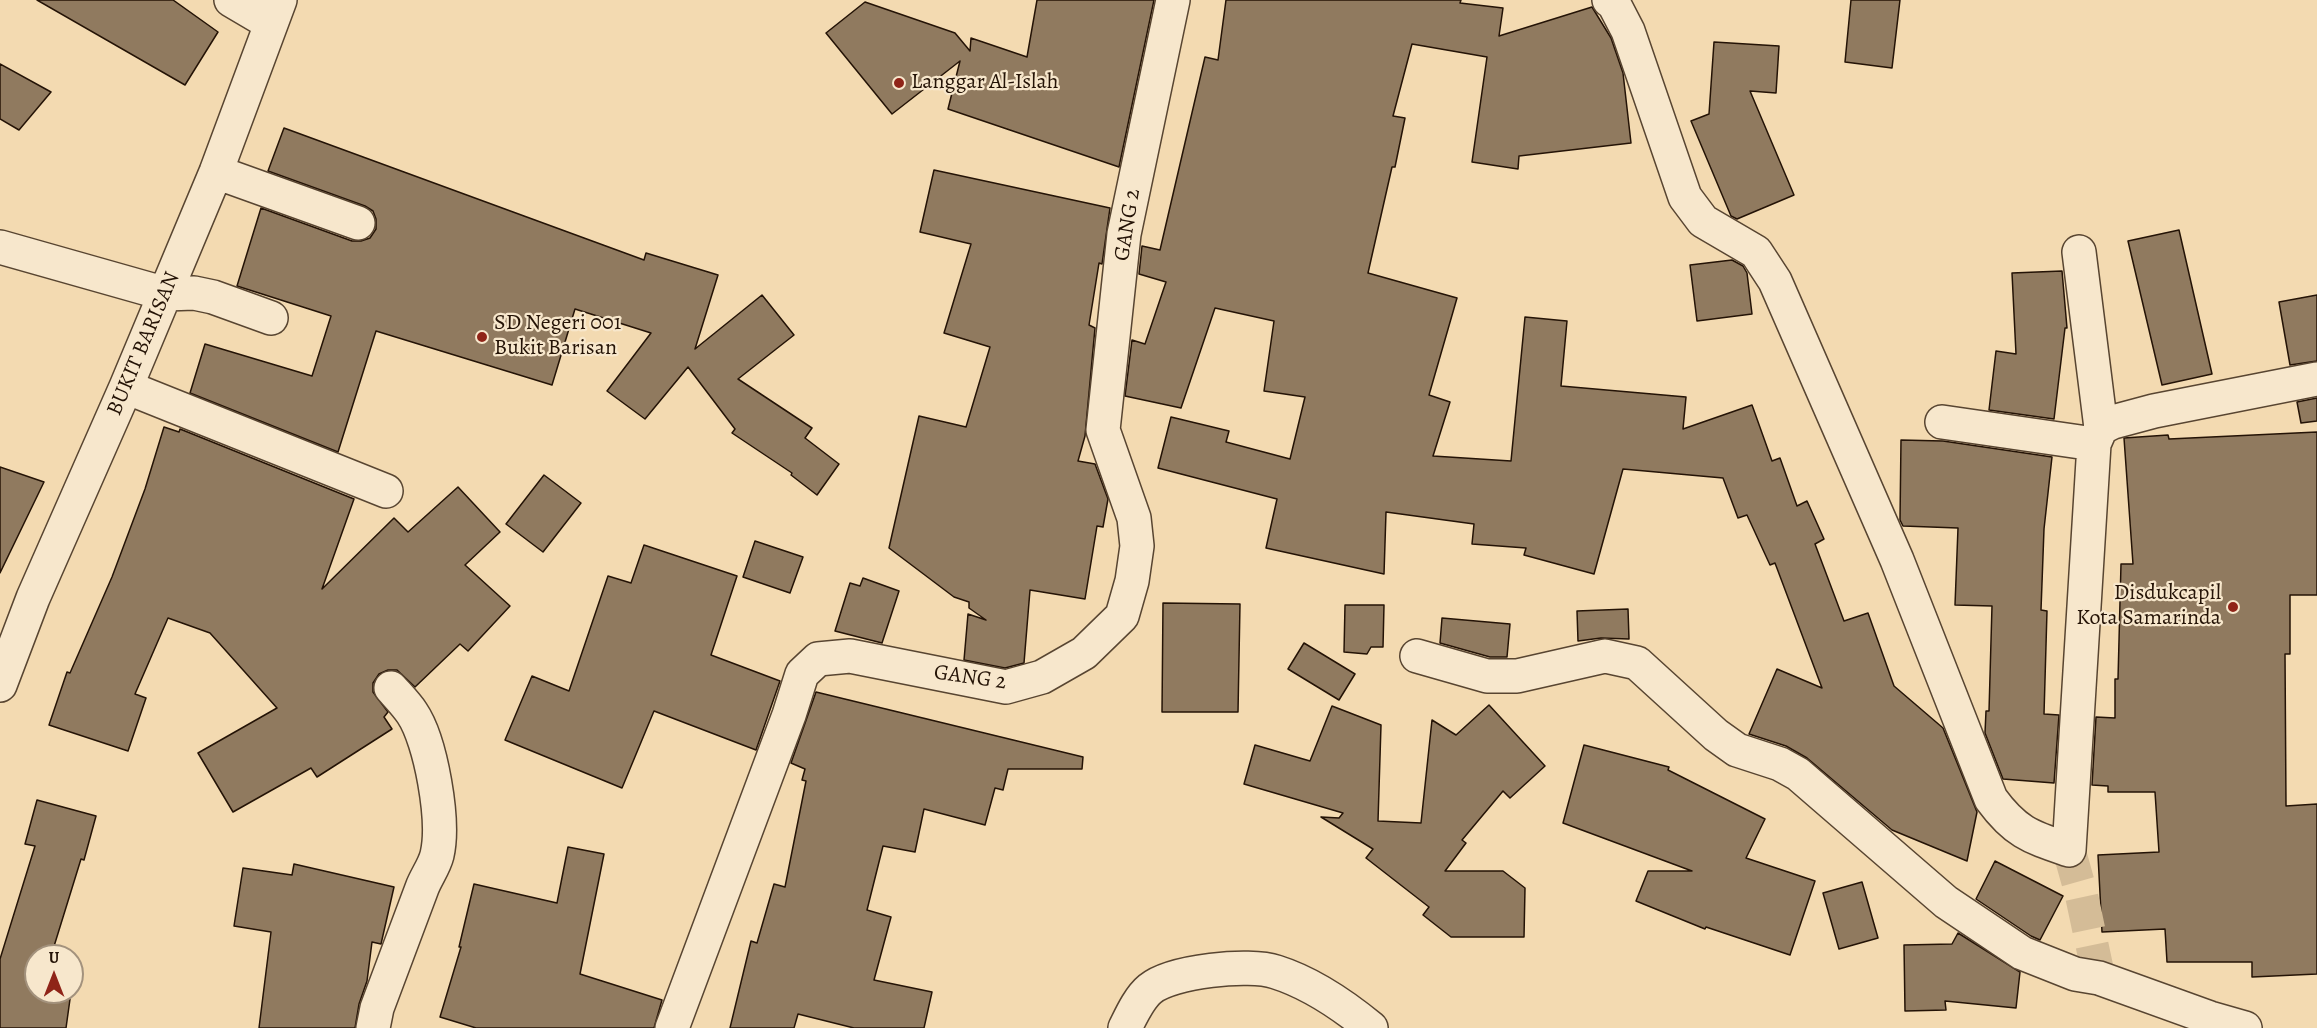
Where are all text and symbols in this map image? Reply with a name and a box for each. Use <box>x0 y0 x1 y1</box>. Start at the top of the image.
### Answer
place label: Langgar Al-Islah <box>911 70 1058 96</box>
marker: Langgar Al-Islah <box>892 76 906 90</box>
street label: GANG 2 <box>1109 187 1147 263</box>
street label: BUKIT BARISAN <box>102 268 186 420</box>
place label: SD Negeri 001 Bukit Barisan <box>494 311 621 362</box>
marker: SD Negeri 001 Bukit Barisan <box>475 330 489 344</box>
place label: Disdukcapil Kota Samarinda <box>2076 581 2221 632</box>
marker: Disdukcapil Kota Samarinda <box>2226 600 2240 614</box>
street label: GANG 2 <box>932 660 1008 696</box>
north arrow <box>24 944 84 1004</box>
text: U <box>49 947 59 969</box>

